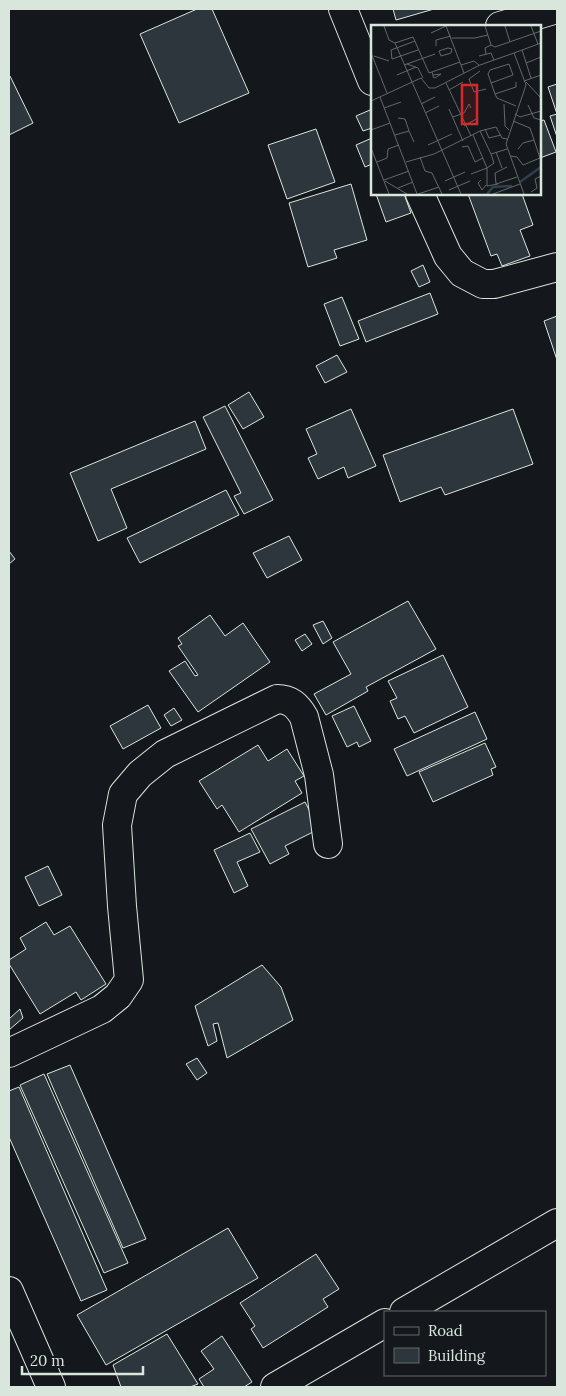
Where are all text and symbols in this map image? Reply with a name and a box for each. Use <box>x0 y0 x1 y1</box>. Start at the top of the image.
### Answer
inset map <box>371 25 541 195</box>
legend <box>384 1311 546 1376</box>
text: Road <box>428 1321 463 1340</box>
scale bar <box>22 1344 144 1376</box>
text: Building <box>428 1346 486 1365</box>
text: 20 m <box>30 1351 65 1370</box>

